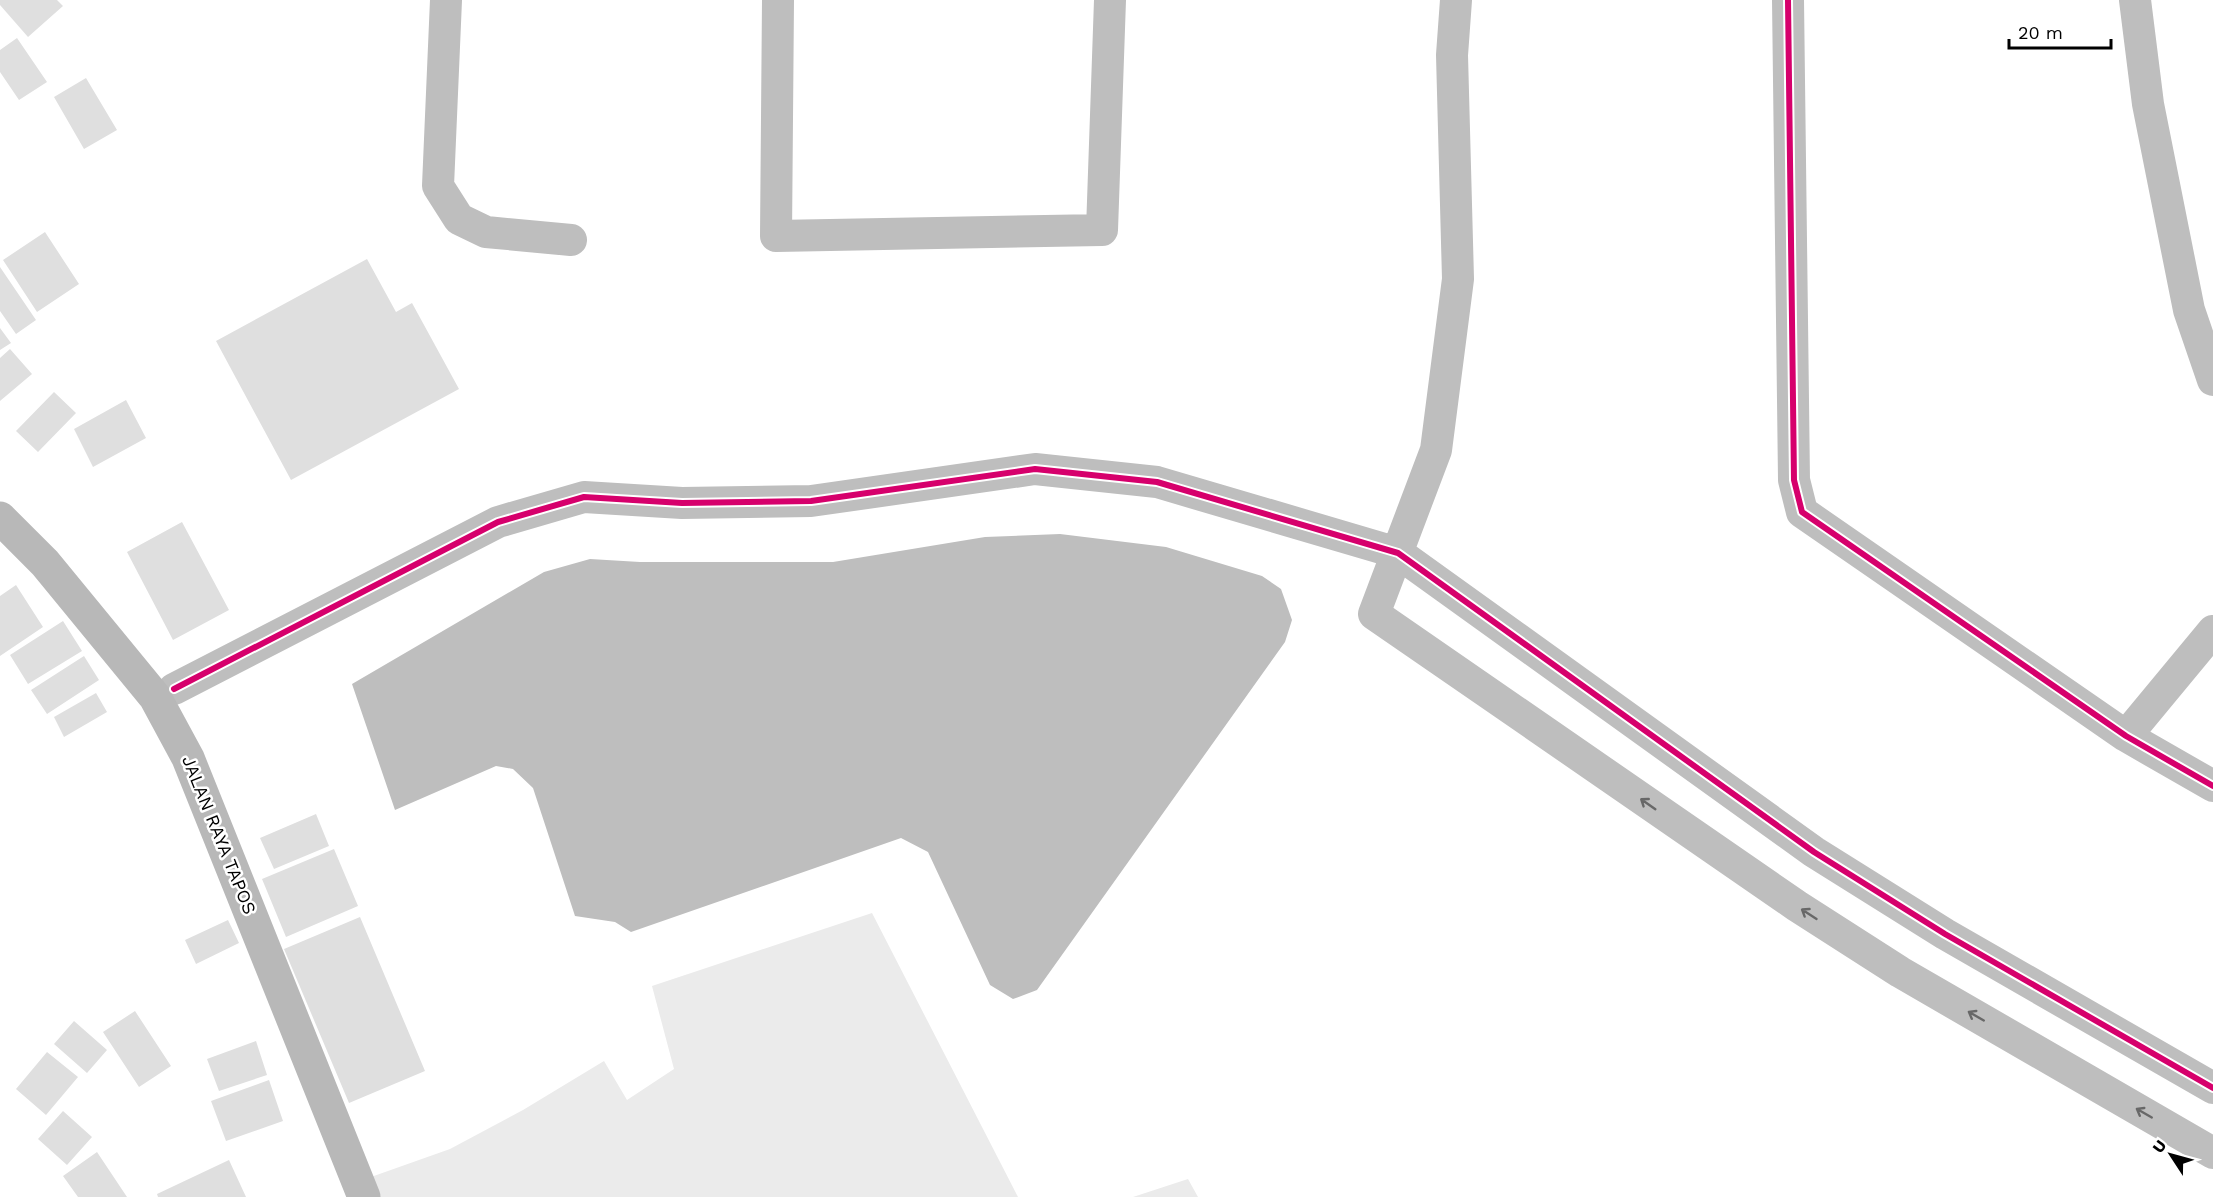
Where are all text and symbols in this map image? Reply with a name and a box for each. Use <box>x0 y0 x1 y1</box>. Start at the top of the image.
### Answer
scale bar <box>2009 12 2111 50</box>
text: 20 m <box>2018 22 2063 43</box>
street label: JALAN RAYA TAPOS <box>178 752 261 917</box>
one-way arrow <box>1641 798 1657 810</box>
one-way arrow <box>1801 908 1818 920</box>
one-way arrow <box>1967 1009 1984 1021</box>
one-way arrow <box>2136 1107 2153 1119</box>
north arrow <box>2141 1125 2201 1185</box>
text: U <box>2148 1136 2170 1157</box>

